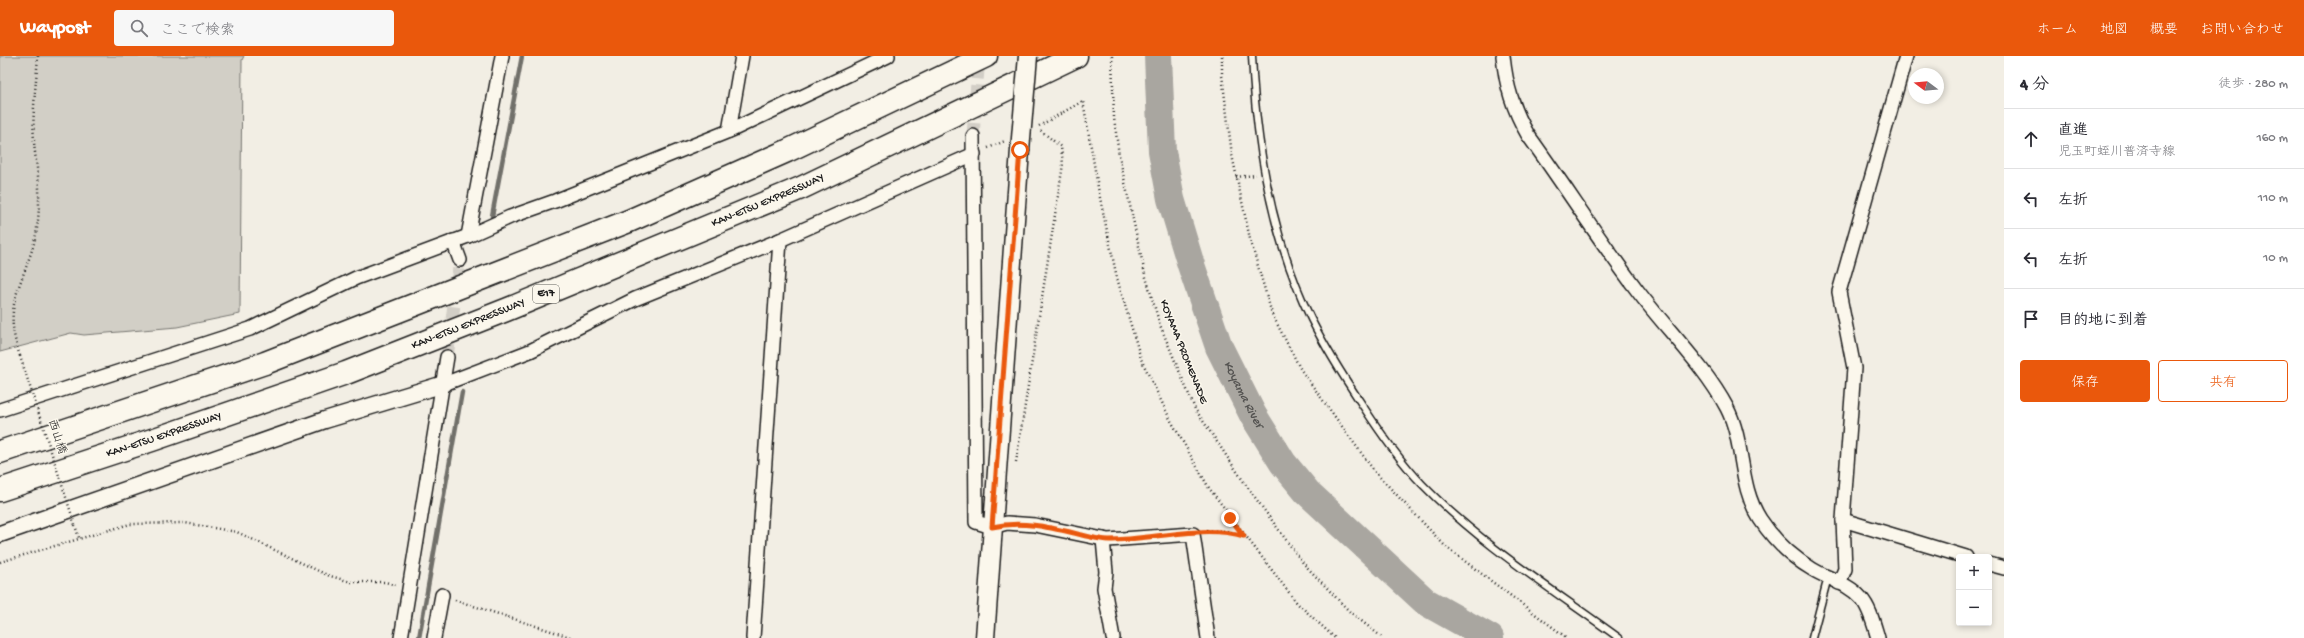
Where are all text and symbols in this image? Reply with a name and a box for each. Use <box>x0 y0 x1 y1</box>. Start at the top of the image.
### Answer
search box <box>114 10 394 46</box>
text: Waypost <box>20 17 90 40</box>
icon: search <box>128 17 150 39</box>
text: ここで検索 <box>160 22 235 40</box>
text: ホーム <box>2037 22 2078 39</box>
text: 地図 <box>2100 22 2128 39</box>
text: 概要 <box>2150 22 2178 39</box>
text: お問い合わせ <box>2200 22 2284 39</box>
north arrow <box>1908 68 1944 104</box>
text: 4 分 <box>2020 76 2049 96</box>
text: 徒歩 · 280 m <box>2219 77 2288 92</box>
text: 直進 <box>2058 122 2088 140</box>
icon: ahead <box>2020 128 2042 150</box>
text: 160 m <box>2256 131 2288 146</box>
route start <box>1011 141 1029 159</box>
text: 児玉町蛭川普済寺線 <box>2058 145 2175 160</box>
street label: KAN-ETSU EXPRESSWAY <box>710 171 827 231</box>
icon: left <box>2020 188 2042 210</box>
text: 110 m <box>2258 191 2288 206</box>
text: 左折 <box>2058 192 2088 210</box>
icon: left <box>2020 248 2042 270</box>
text: 10 m <box>2263 251 2288 266</box>
text: 左折 <box>2058 252 2088 270</box>
road number: E17 <box>533 285 559 303</box>
street label: KAN-ETSU EXPRESSWAY <box>410 296 528 353</box>
street label: KOYAMA PROMENADE <box>1156 298 1210 407</box>
icon: arrive <box>2020 308 2042 330</box>
text: 目的地に到着 <box>2058 312 2148 330</box>
water label: Koyama River <box>1220 358 1268 433</box>
button: 保存 <box>2020 360 2150 402</box>
button: 共有 <box>2158 360 2288 402</box>
street label: KAN-ETSU EXPRESSWAY <box>105 409 224 462</box>
street label: 西山橋 <box>44 417 69 456</box>
route end <box>1221 509 1239 527</box>
map controls <box>1956 554 1992 626</box>
button: + <box>1956 554 1992 590</box>
button: − <box>1956 590 1992 626</box>

